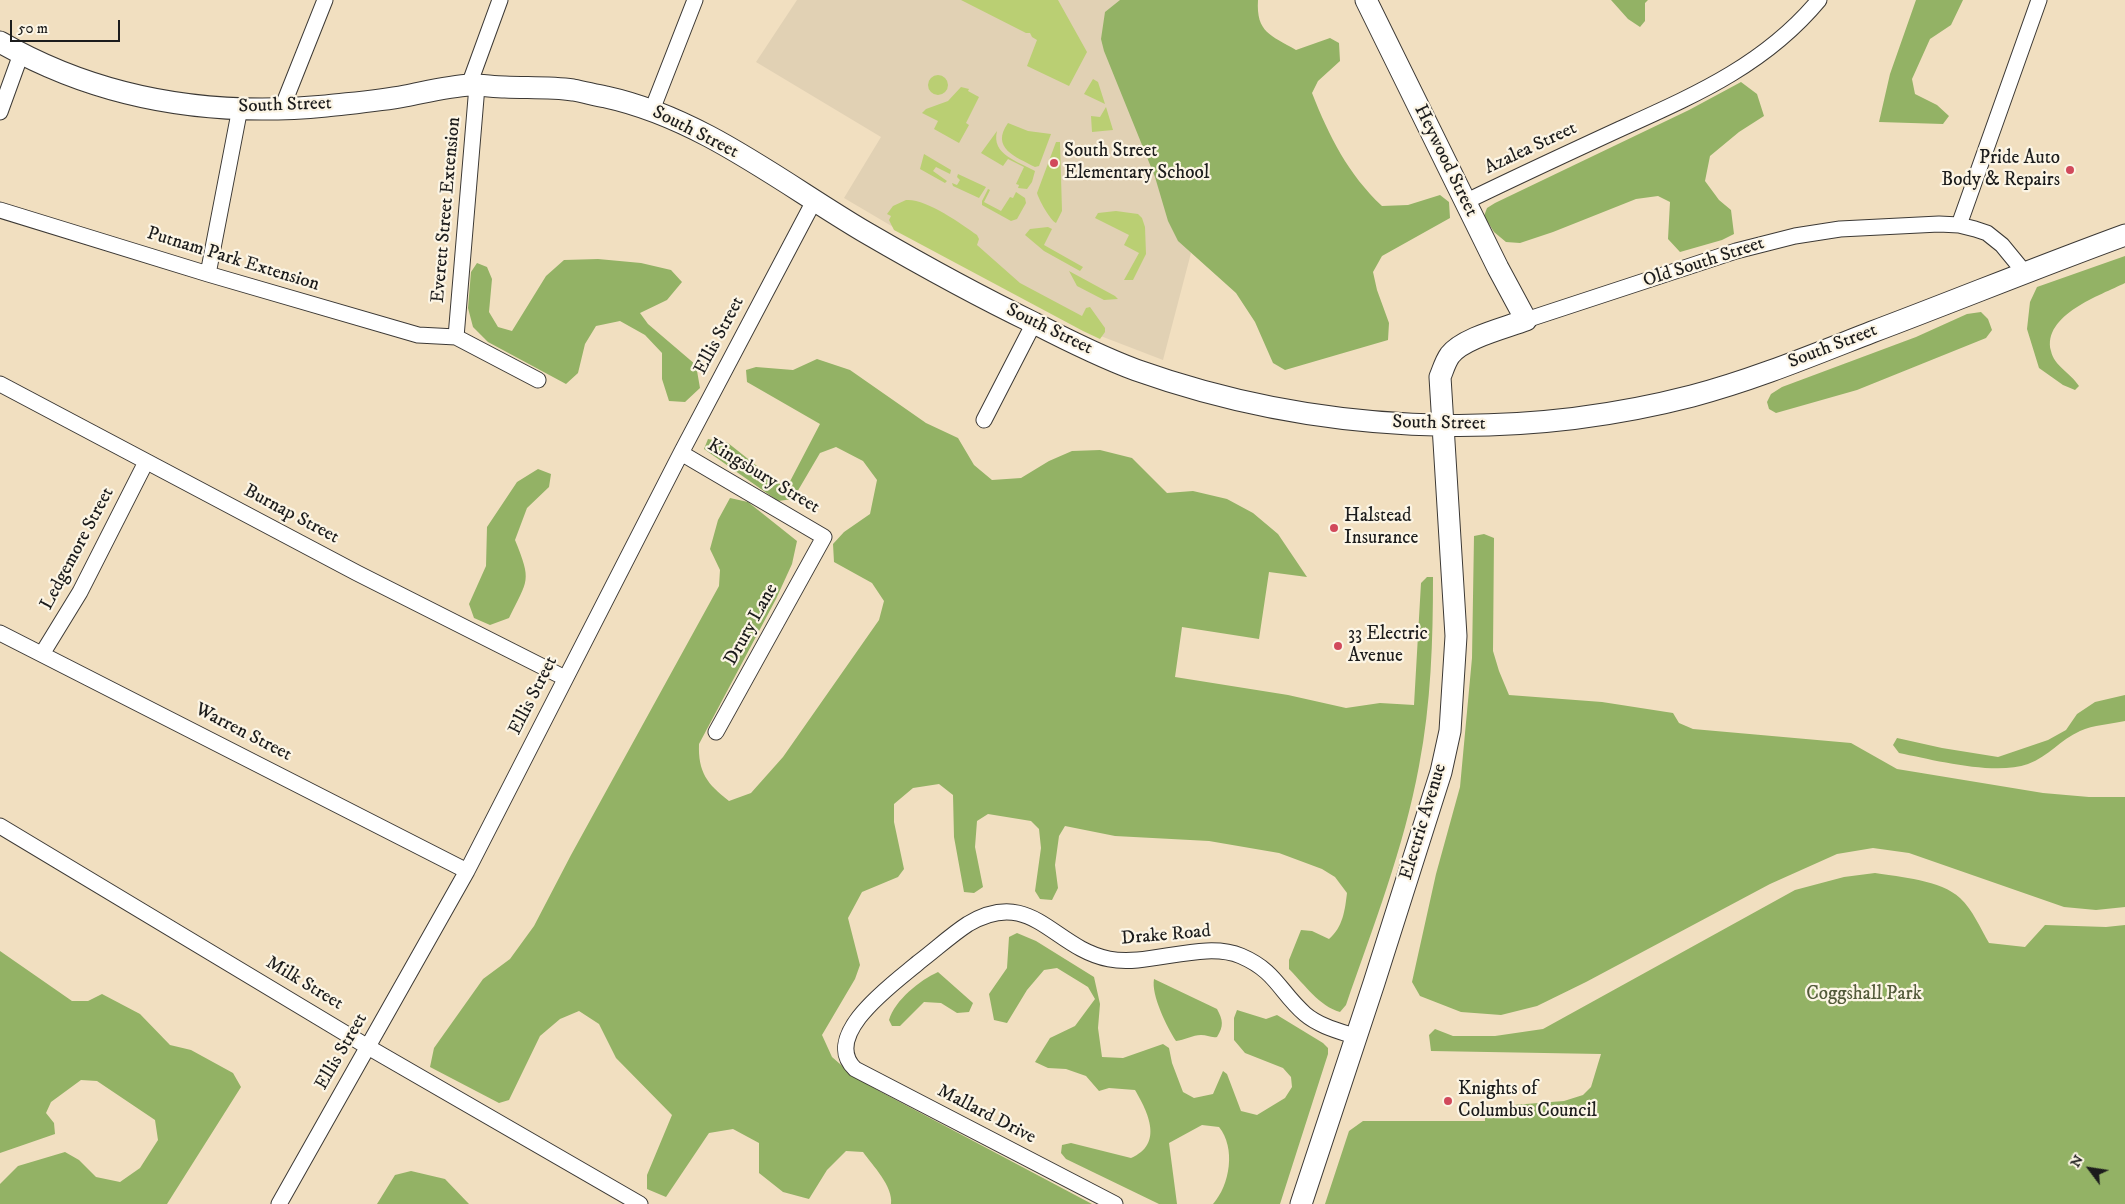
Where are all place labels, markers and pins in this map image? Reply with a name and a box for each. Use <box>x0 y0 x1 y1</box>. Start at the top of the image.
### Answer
place label: South Street Elementary School <box>1064 141 1209 185</box>
place label: Pride Auto Body & Repairs <box>1941 148 2060 192</box>
marker: South Street Elementary School <box>1048 157 1060 169</box>
marker: Pride Auto Body & Repairs <box>2064 164 2076 176</box>
place label: Halstead Insurance <box>1344 506 1418 550</box>
marker: Halstead Insurance <box>1328 522 1340 534</box>
place label: 33 Electric Avenue <box>1348 624 1428 668</box>
marker: 33 Electric Avenue <box>1332 640 1344 652</box>
place label: Knights of Columbus Council <box>1458 1079 1597 1123</box>
marker: Knights of Columbus Council <box>1442 1095 1454 1107</box>

